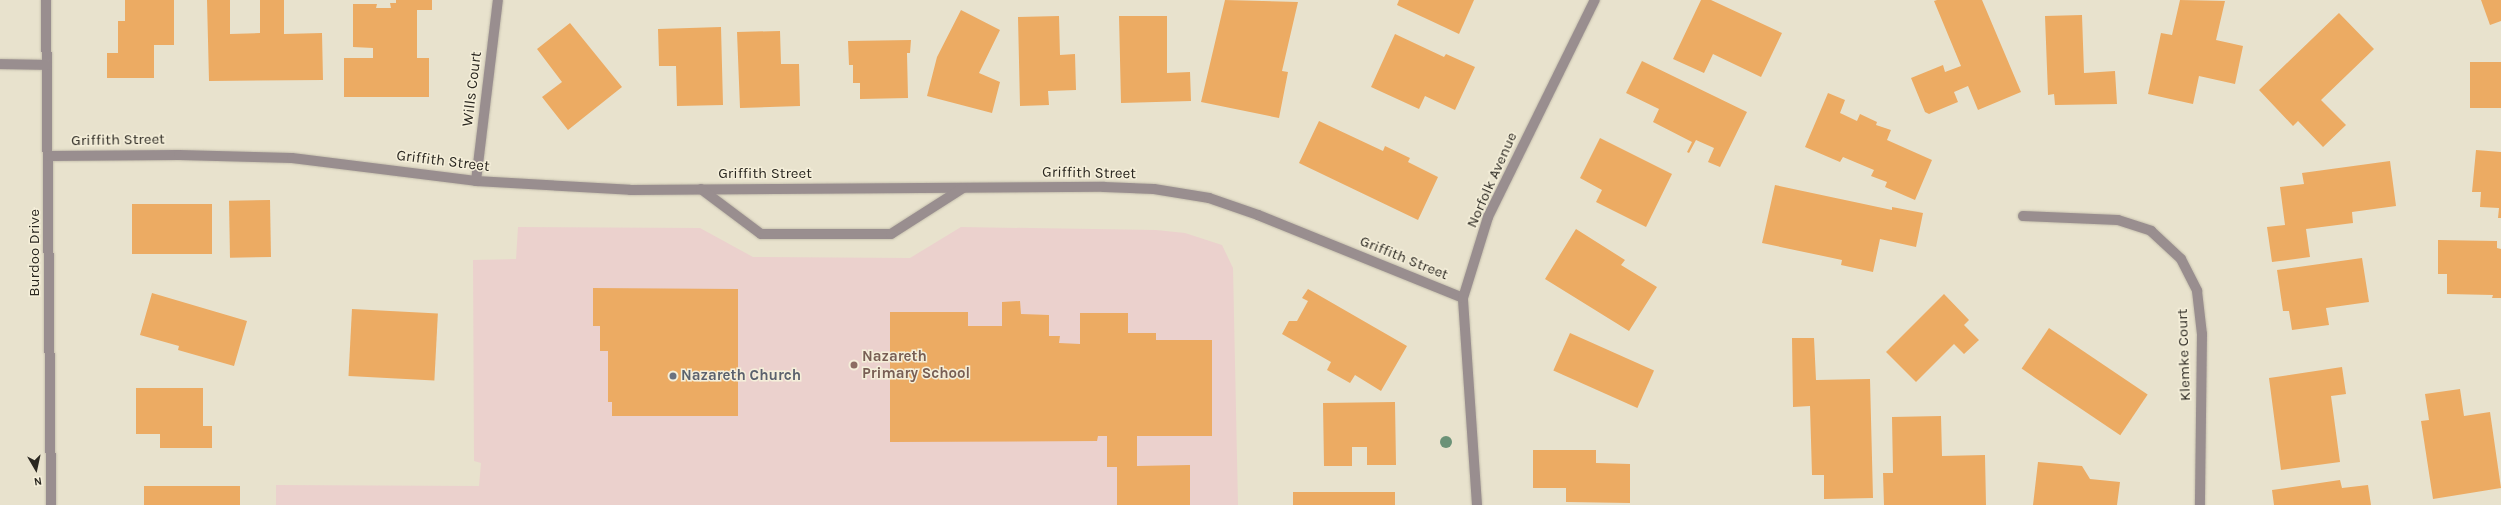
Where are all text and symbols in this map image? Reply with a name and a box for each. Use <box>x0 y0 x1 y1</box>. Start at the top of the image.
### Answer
street label: Wills Court <box>458 51 486 127</box>
street label: Norfolk Avenue <box>1463 129 1521 231</box>
street label: Griffith Street <box>71 130 165 150</box>
street label: Griffith Street <box>395 146 491 176</box>
street label: Griffith Street <box>1042 163 1136 183</box>
street label: Griffith Street <box>718 165 812 183</box>
street label: Burdoo Drive <box>26 209 44 297</box>
street label: Griffith Street <box>1357 232 1451 284</box>
street label: Klemke Court <box>2173 309 2195 401</box>
place label: Nazareth Primary School <box>862 347 970 382</box>
marker: Nazareth Primary School <box>849 360 859 370</box>
place label: Nazareth Church <box>681 367 801 385</box>
marker: Nazareth Church <box>668 371 678 381</box>
north arrow <box>16 449 56 489</box>
text: N <box>33 474 43 488</box>

